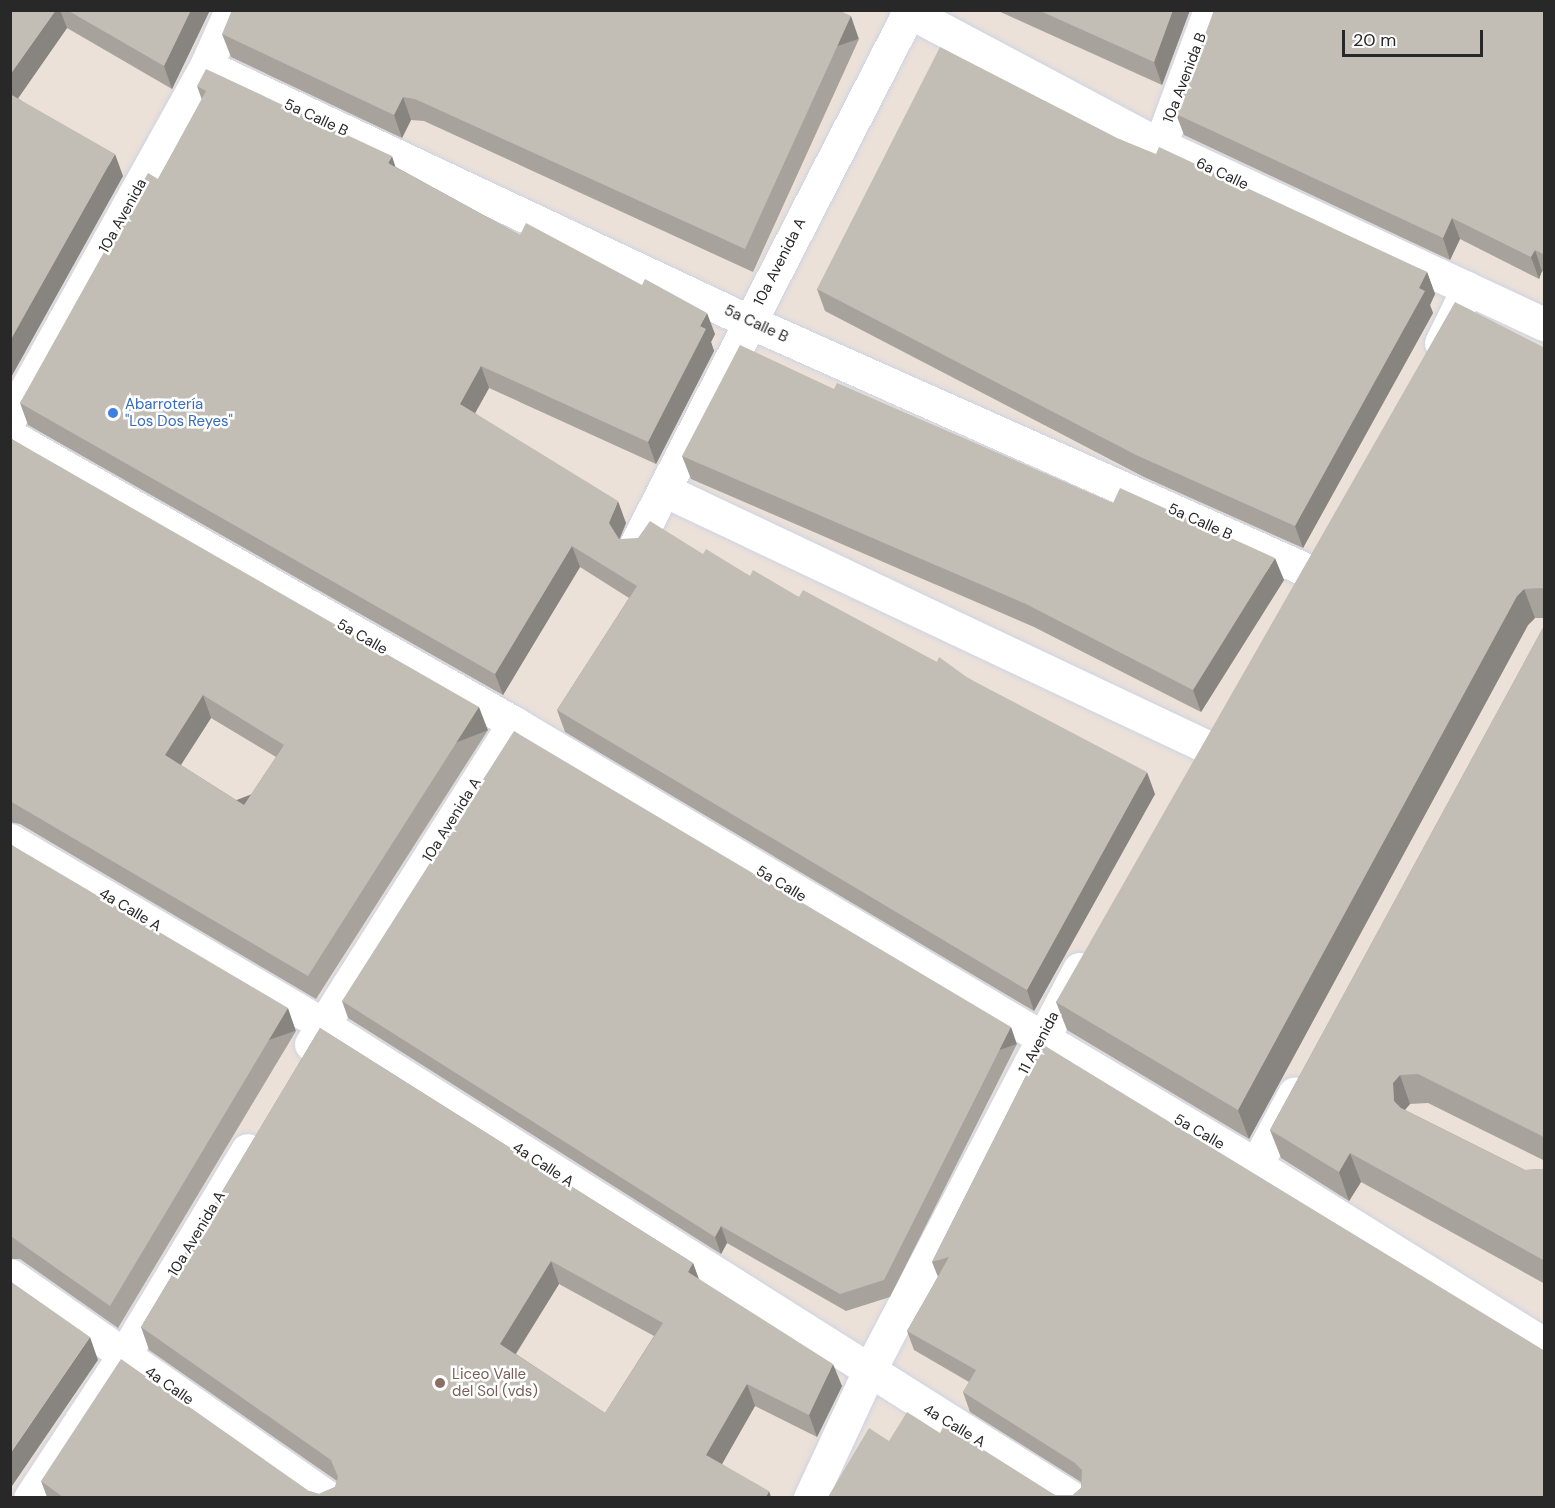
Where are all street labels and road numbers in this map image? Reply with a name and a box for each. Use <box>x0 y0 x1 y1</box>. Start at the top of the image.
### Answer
street label: 10a Avenida B <box>1160 30 1210 126</box>
street label: 5a Calle B <box>281 95 351 141</box>
street label: 6a Calle <box>1193 154 1251 194</box>
street label: 10a Avenida <box>95 176 151 256</box>
street label: 10a Avenida A <box>750 215 810 309</box>
street label: 5a Calle B <box>721 301 791 347</box>
street label: 5a Calle B <box>1165 500 1235 544</box>
street label: 5a Calle <box>334 615 390 659</box>
street label: 10a Avenida A <box>419 774 485 866</box>
street label: 5a Calle <box>753 862 809 906</box>
street label: 4a Calle A <box>96 884 164 936</box>
street label: 11 Avenida <box>1015 1009 1063 1077</box>
street label: 5a Calle <box>1171 1110 1227 1154</box>
street label: 4a Calle A <box>509 1139 577 1191</box>
street label: 10a Avenida A <box>165 1188 229 1280</box>
street label: 4a Calle <box>141 1363 197 1409</box>
street label: 4a Calle A <box>920 1400 988 1452</box>

